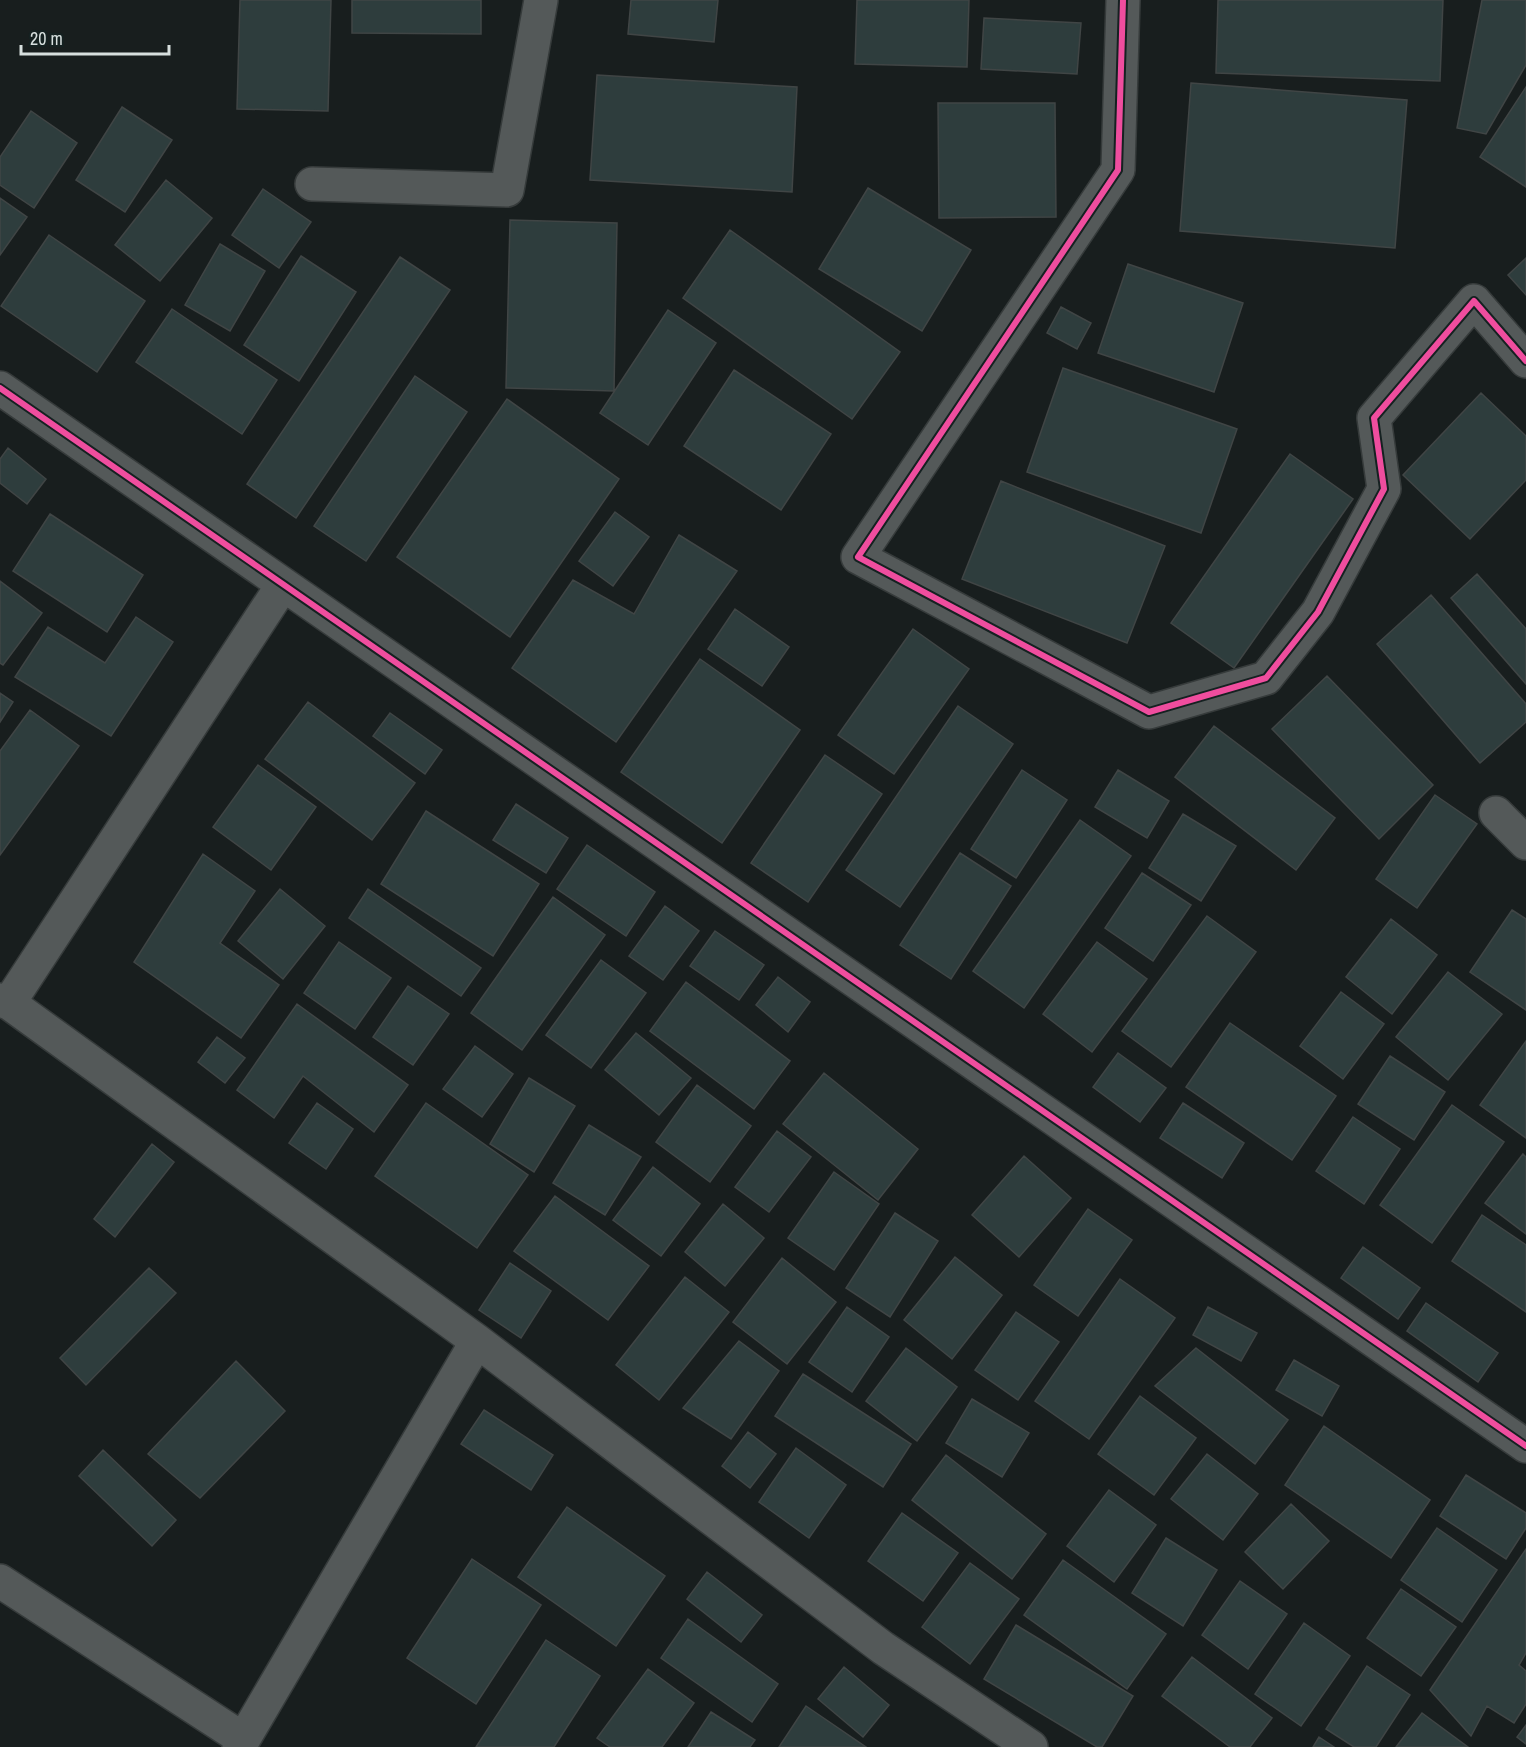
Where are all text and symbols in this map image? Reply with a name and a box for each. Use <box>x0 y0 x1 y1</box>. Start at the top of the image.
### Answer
scale bar <box>21 18 170 56</box>
text: 20 m <box>30 26 63 51</box>

